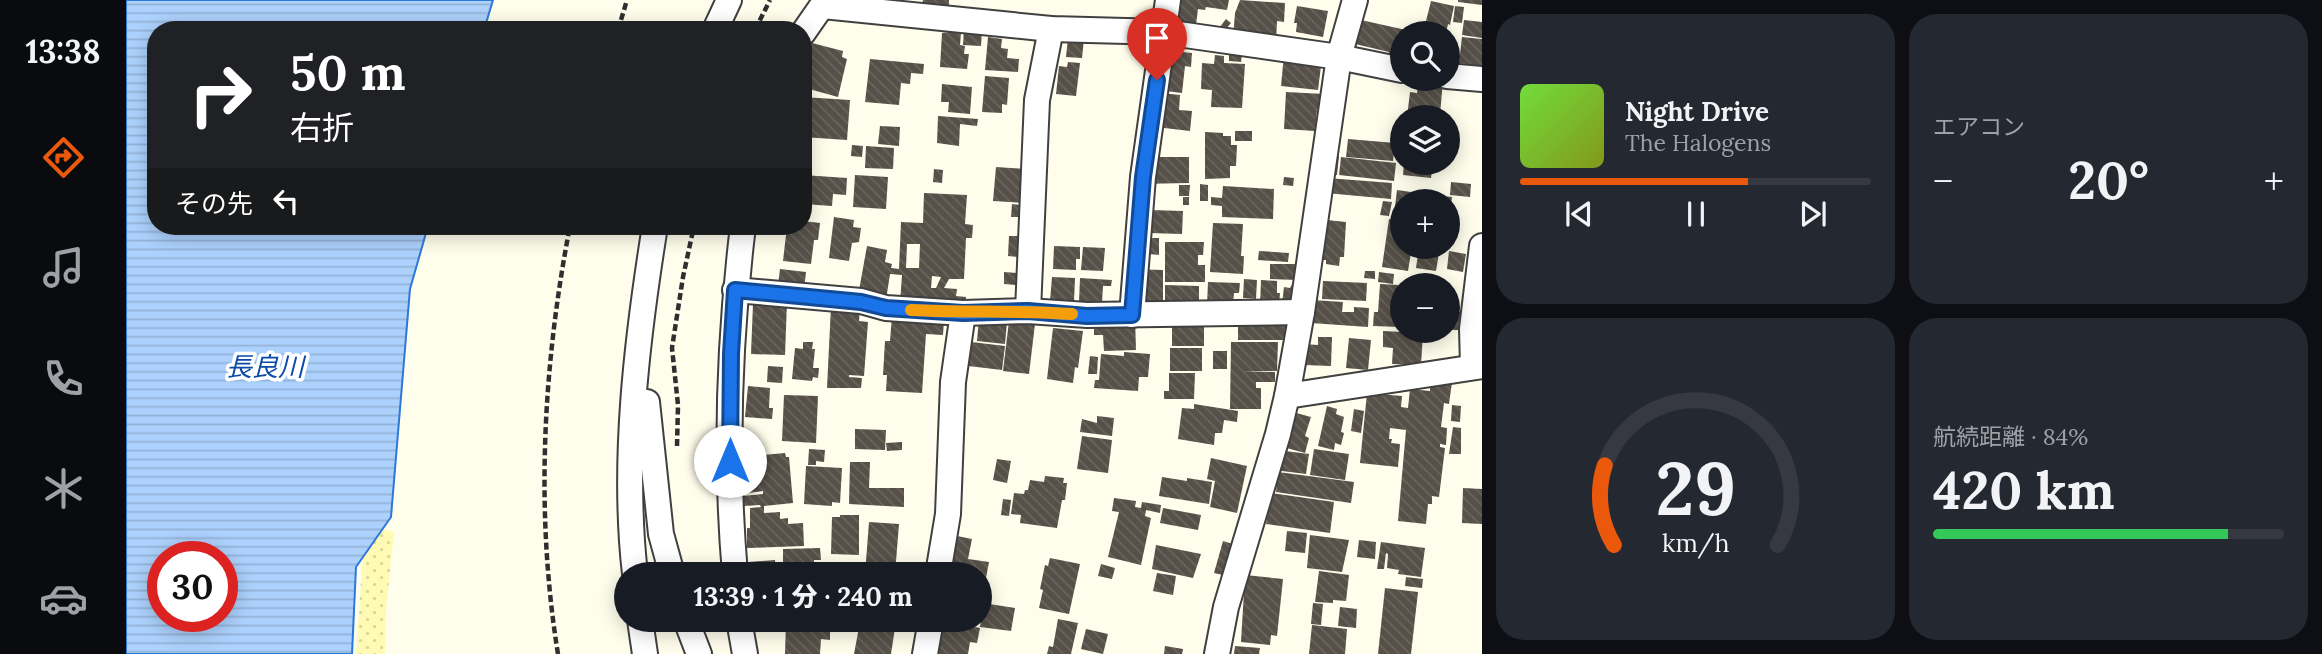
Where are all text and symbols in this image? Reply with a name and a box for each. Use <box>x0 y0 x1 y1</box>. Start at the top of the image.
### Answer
pin <box>1127 8 1187 80</box>
icon: arrive <box>1138 19 1176 57</box>
map controls <box>1390 21 1460 343</box>
button: search <box>1390 21 1460 91</box>
text: 13:38 <box>25 31 101 72</box>
text: 50 m <box>290 41 406 103</box>
icon: right <box>175 49 266 140</box>
text: Night Drive <box>1625 95 1769 128</box>
button: layers <box>1390 105 1460 175</box>
text: 右折 <box>290 107 354 148</box>
text: エアコン <box>1933 112 2025 141</box>
text: The Halogens <box>1625 128 1771 157</box>
icon: directions <box>39 133 88 182</box>
text: 20° <box>2068 147 2149 213</box>
text: − <box>1933 157 1953 205</box>
text: + <box>2264 157 2284 205</box>
icon: left <box>267 182 305 220</box>
text: その先 <box>175 187 253 220</box>
button: + <box>1390 189 1460 259</box>
icon: previous <box>1560 195 1598 233</box>
icon: pause <box>1677 195 1715 233</box>
icon: next <box>1794 195 1832 233</box>
icon: music <box>39 243 88 292</box>
button: − <box>1390 273 1460 343</box>
water label: 長良川 <box>226 350 307 383</box>
icon: phone <box>39 354 88 403</box>
text: 航続距離 · 84% <box>1933 422 2088 451</box>
position arrow <box>693 424 767 498</box>
text: 29 <box>1655 442 1736 535</box>
text: 420 km <box>1933 457 2115 523</box>
icon: climate <box>39 464 88 513</box>
text: km/h <box>1662 527 1729 559</box>
speed limit sign: 30 <box>147 541 238 632</box>
icon: car <box>39 574 88 623</box>
text: 13:39 · 1 分 · 240 m <box>693 580 913 613</box>

